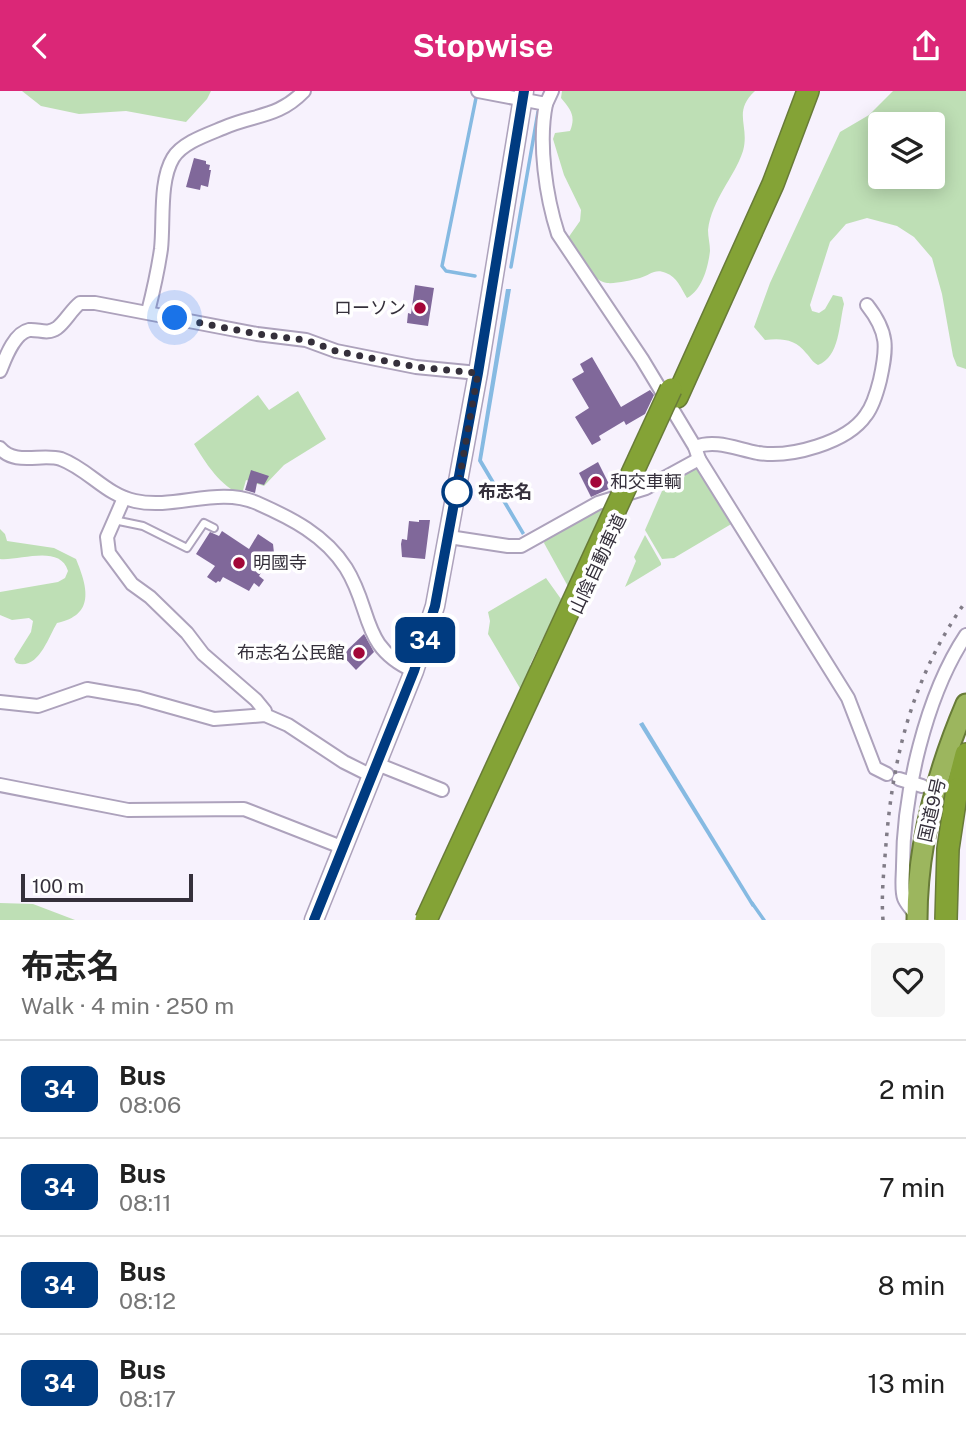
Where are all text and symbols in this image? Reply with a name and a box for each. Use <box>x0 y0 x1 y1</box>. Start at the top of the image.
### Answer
icon: back <box>21 27 59 65</box>
text: Stopwise <box>413 27 553 64</box>
icon: share <box>907 27 945 65</box>
map controls <box>868 112 945 189</box>
button: layers <box>868 112 945 189</box>
place label: ローソン <box>334 297 406 318</box>
your location <box>157 300 192 335</box>
marker: ローソン <box>412 300 428 316</box>
place label: 和交車輌 <box>610 471 682 492</box>
marker: 和交車輌 <box>588 474 604 490</box>
marker: 布志名 <box>442 477 472 507</box>
place label: 布志名 <box>478 481 532 502</box>
street label: 山陰自動車道 <box>565 510 630 617</box>
place label: 明國寺 <box>253 552 307 573</box>
marker: 明國寺 <box>231 555 247 571</box>
line badge: 34 <box>394 617 457 663</box>
text: 34 <box>409 626 441 654</box>
place label: 布志名公民館 <box>237 642 345 663</box>
marker: 布志名公民館 <box>351 645 367 661</box>
street label: 国道9号 <box>914 776 949 844</box>
scale bar <box>21 871 192 903</box>
text: 100 m <box>32 875 84 897</box>
button: heart <box>871 943 945 1017</box>
text: 布志名 <box>21 947 120 985</box>
text: Walk · 4 min · 250 m <box>21 992 234 1019</box>
text: Bus <box>119 1060 166 1091</box>
text: 2 min <box>879 1074 945 1105</box>
text: 34 <box>44 1075 75 1103</box>
text: 08:06 <box>119 1091 181 1118</box>
text: Bus <box>119 1158 166 1189</box>
text: 7 min <box>879 1172 945 1203</box>
text: 34 <box>44 1173 75 1201</box>
text: 08:11 <box>119 1189 172 1216</box>
text: Bus <box>119 1256 166 1287</box>
text: 8 min <box>878 1270 945 1301</box>
text: 34 <box>44 1271 75 1299</box>
text: 08:12 <box>119 1287 176 1314</box>
text: Bus <box>119 1354 166 1385</box>
text: 13 min <box>868 1368 945 1399</box>
text: 34 <box>44 1369 75 1397</box>
text: 08:17 <box>119 1385 176 1412</box>

